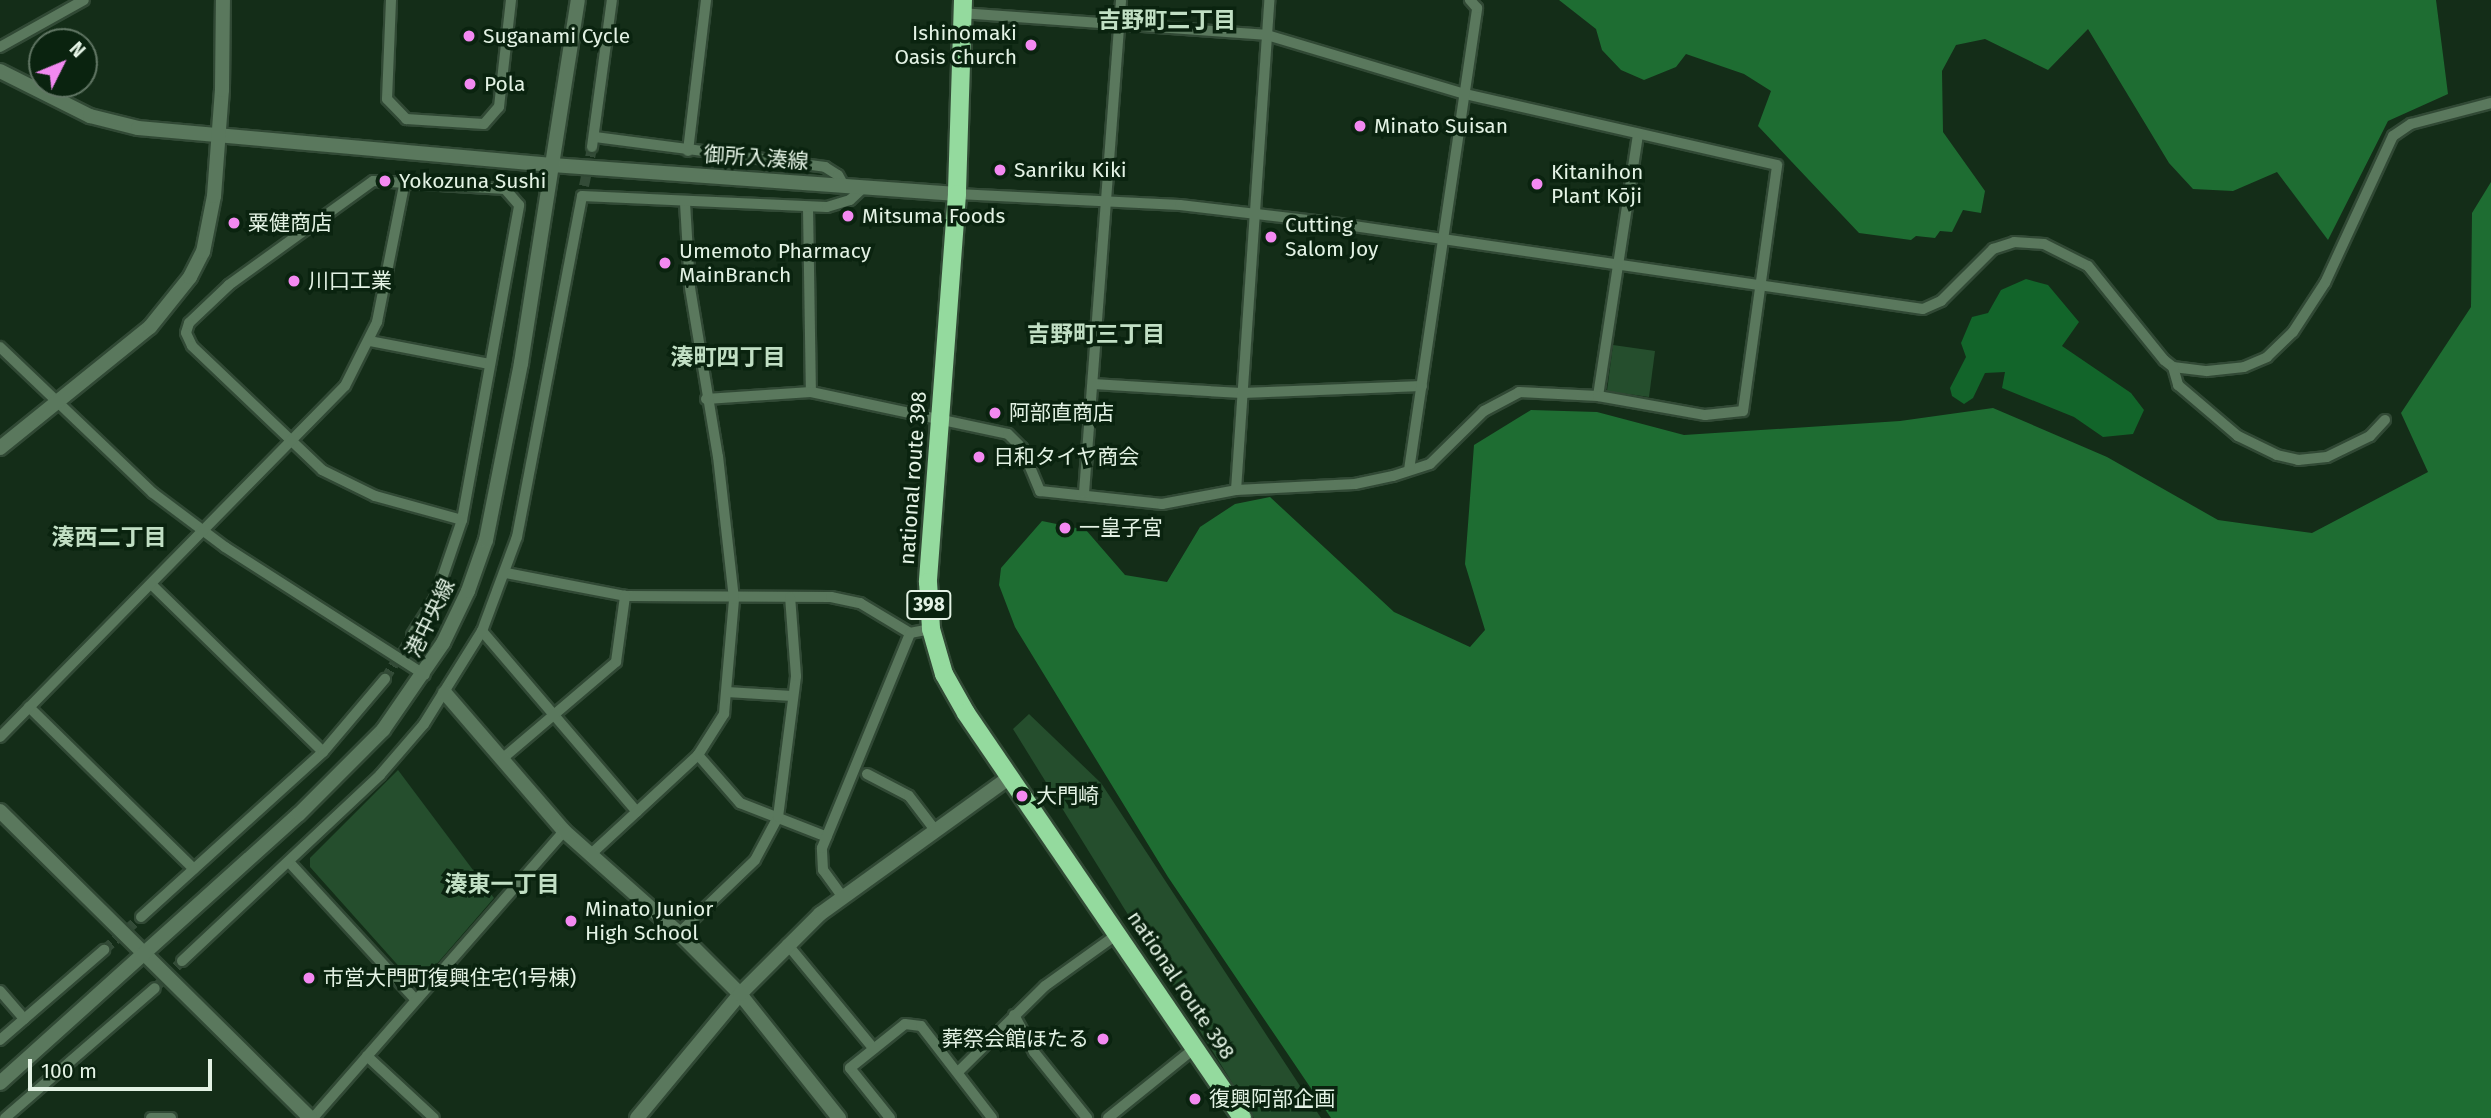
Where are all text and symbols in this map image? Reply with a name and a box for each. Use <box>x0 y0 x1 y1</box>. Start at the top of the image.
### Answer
district label: 吉野町二丁目 <box>1098 6 1236 34</box>
place label: Ishinomaki Oasis Church <box>894 20 1017 70</box>
place label: Suganami Cycle <box>483 23 630 49</box>
north arrow <box>28 28 98 98</box>
marker: Suganami Cycle <box>461 28 477 44</box>
text: N <box>65 37 90 62</box>
marker: Ishinomaki Oasis Church <box>1023 37 1039 53</box>
place label: Pola <box>484 71 525 97</box>
marker: Pola <box>462 76 478 92</box>
place label: Minato Suisan <box>1374 113 1508 139</box>
marker: Minato Suisan <box>1352 118 1368 134</box>
street label: 御所入湊線 <box>703 142 809 174</box>
place label: Sanriku Kiki <box>1014 157 1127 183</box>
place label: Kitanihon Plant Kōji <box>1551 159 1643 209</box>
marker: Sanriku Kiki <box>992 162 1008 178</box>
place label: Yokozuna Sushi <box>399 168 546 194</box>
marker: Yokozuna Sushi <box>377 173 393 189</box>
marker: Kitanihon Plant Kōji <box>1529 176 1545 192</box>
place label: Mitsuma Foods <box>862 203 1005 229</box>
marker: Mitsuma Foods <box>840 208 856 224</box>
place label: 粟健商店 <box>248 210 332 236</box>
place label: Cutting Salom Joy <box>1285 212 1378 262</box>
marker: 粟健商店 <box>226 215 242 231</box>
marker: Cutting Salom Joy <box>1263 229 1279 245</box>
place label: Umemoto Pharmacy MainBranch <box>679 238 871 288</box>
marker: Umemoto Pharmacy MainBranch <box>657 255 673 271</box>
place label: 川口工業 <box>308 268 392 294</box>
marker: 川口工業 <box>286 273 302 289</box>
district label: 吉野町三丁目 <box>1027 320 1165 348</box>
district label: 湊町四丁目 <box>671 343 785 371</box>
street label: national route 398 <box>894 390 932 566</box>
place label: 阿部直商店 <box>1009 400 1114 426</box>
marker: 阿部直商店 <box>987 405 1003 421</box>
place label: 日和タイヤ商会 <box>993 444 1140 470</box>
marker: 日和タイヤ商会 <box>971 449 987 465</box>
place label: 一皇子宮 <box>1079 515 1163 541</box>
marker: 一皇子宮 <box>1057 520 1073 536</box>
district label: 湊西二丁目 <box>52 523 166 551</box>
street label: 港中央線 <box>400 575 460 661</box>
road number: 398 <box>906 590 952 620</box>
place label: 大門崎 <box>1036 783 1099 809</box>
marker: 大門崎 <box>1014 788 1030 804</box>
district label: 湊東一丁目 <box>445 870 559 898</box>
place label: Minato Junior High School <box>585 896 713 946</box>
street label: national route 398 <box>1122 906 1240 1064</box>
marker: Minato Junior High School <box>563 913 579 929</box>
place label: 市営大門町復興住宅(1号棟) <box>323 965 576 991</box>
marker: 市営大門町復興住宅(1号棟) <box>301 970 317 986</box>
place label: 葬祭会館ほたる <box>942 1026 1089 1052</box>
marker: 葬祭会館ほたる <box>1095 1031 1111 1047</box>
scale bar <box>32 1044 215 1088</box>
text: 100 m <box>41 1058 97 1084</box>
place label: 復興阿部企画 <box>1209 1086 1335 1112</box>
marker: 復興阿部企画 <box>1187 1091 1203 1107</box>

